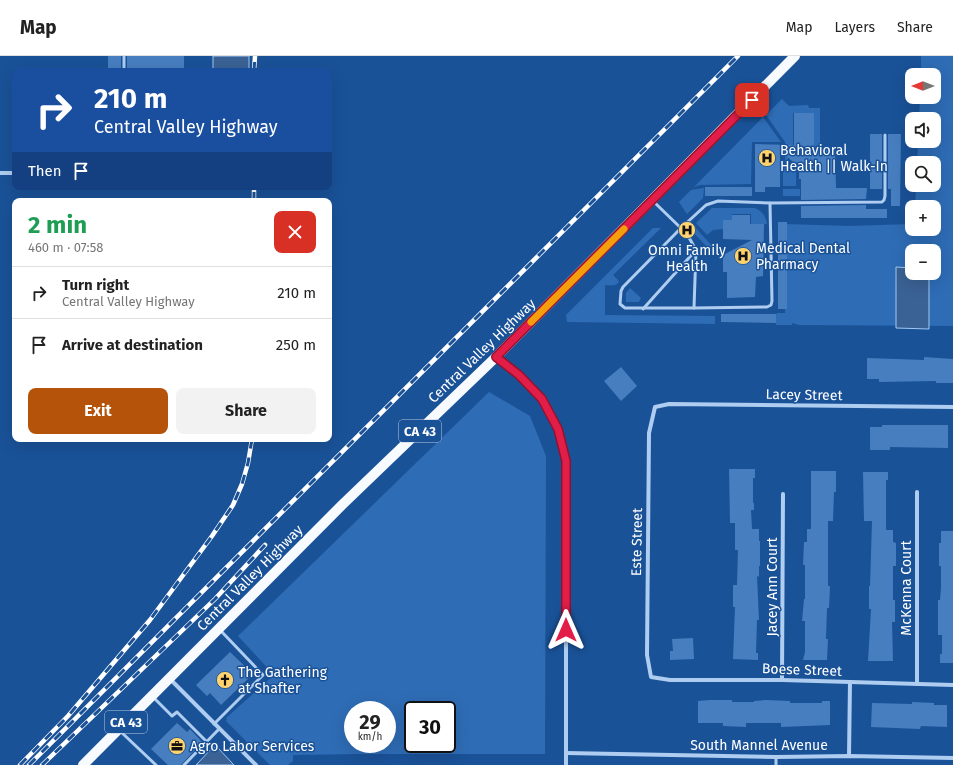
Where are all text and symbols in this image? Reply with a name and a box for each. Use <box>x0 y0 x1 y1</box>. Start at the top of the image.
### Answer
text: Map <box>20 16 57 39</box>
text: Map <box>786 19 812 36</box>
text: Layers <box>834 19 875 36</box>
text: Share <box>897 19 933 36</box>
north arrow <box>905 68 941 104</box>
map controls <box>905 68 941 280</box>
text: 210 m <box>94 82 168 115</box>
pin <box>735 83 769 117</box>
icon: right <box>28 84 80 136</box>
icon: arrive <box>741 89 763 111</box>
button: sound <box>905 112 941 148</box>
text: Central Valley Highway <box>94 116 278 138</box>
place label: Behavioral Health || Walk-In <box>780 142 888 175</box>
hospital icon: Behavioral Health || Walk-In <box>757 148 777 168</box>
button: search <box>905 156 941 192</box>
icon: arrive <box>70 160 92 182</box>
text: Then <box>28 162 62 180</box>
button: + <box>905 200 941 236</box>
text: 2 min <box>28 211 87 239</box>
button: close <box>274 211 316 253</box>
hospital icon: Omni Family Health <box>677 220 697 240</box>
text: 460 m · 07:58 <box>28 240 103 255</box>
place label: Medical Dental Pharmacy <box>756 240 850 273</box>
place label: Omni Family Health <box>648 242 726 275</box>
button: − <box>905 244 941 280</box>
hospital icon: Medical Dental Pharmacy <box>733 246 753 266</box>
text: Turn right <box>62 276 129 294</box>
icon: right <box>28 282 50 304</box>
text: 210 m <box>277 284 316 302</box>
text: Central Valley Highway <box>62 294 195 309</box>
street label: Central Valley Highway <box>425 295 539 407</box>
icon: arrive <box>28 334 50 356</box>
text: Arrive at destination <box>62 336 203 354</box>
text: 250 m <box>276 336 316 354</box>
street label: Lacey Street <box>765 386 844 404</box>
button: Exit <box>28 388 168 434</box>
button: Share <box>176 388 316 434</box>
road number: CA 43 <box>399 420 441 442</box>
street label: Este Street <box>628 507 646 576</box>
street label: Central Valley Highway <box>194 521 307 634</box>
street label: Jacey Ann Court <box>764 537 781 636</box>
street label: McKenna Court <box>898 539 915 636</box>
position arrow <box>545 609 587 651</box>
street label: Boese Street <box>762 660 843 680</box>
place label: The Gathering at Shafter <box>238 664 328 697</box>
church icon: The Gathering at Shafter <box>215 670 235 690</box>
speed limit sign: 30 <box>404 701 456 753</box>
text: 29 <box>359 710 381 734</box>
road number: CA 43 <box>105 711 147 733</box>
text: km/h <box>358 731 382 743</box>
office icon: Agro Labor Services <box>167 736 187 756</box>
street label: South Mannel Avenue <box>690 737 828 754</box>
place label: Agro Labor Services <box>190 738 315 755</box>

